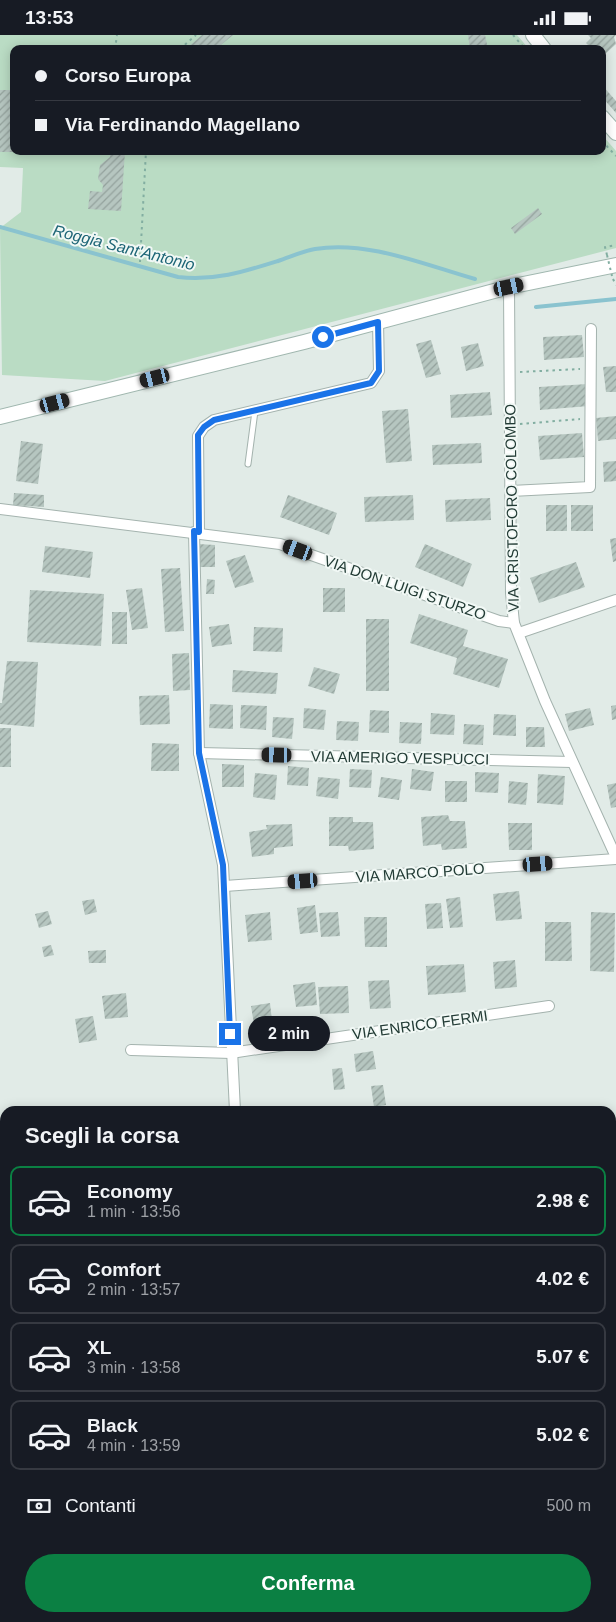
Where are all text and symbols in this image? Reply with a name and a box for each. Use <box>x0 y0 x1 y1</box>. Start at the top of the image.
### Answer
text: 13:53 <box>25 7 74 28</box>
text: Corso Europa <box>65 65 191 86</box>
text: Via Ferdinando Magellano <box>65 114 300 135</box>
water label: Roggia Sant'Antonio <box>51 222 197 273</box>
car <box>492 277 525 297</box>
route start <box>312 326 334 348</box>
car <box>138 367 171 389</box>
car <box>38 392 71 414</box>
street label: VIA CRISTOFORO COLOMBO <box>501 404 522 612</box>
car <box>281 538 314 562</box>
street label: VIA DON LUIGI STURZO <box>322 552 488 623</box>
car <box>261 747 292 763</box>
street label: VIA AMERIGO VESPUCCI <box>311 747 489 768</box>
car <box>522 855 553 873</box>
street label: VIA MARCO POLO <box>355 860 485 885</box>
car <box>287 872 318 890</box>
street label: VIA ENRICO FERMI <box>351 1007 489 1042</box>
callout: 2 min <box>248 1017 330 1051</box>
route end <box>219 1023 241 1045</box>
text: 2 min <box>268 1025 310 1042</box>
text: Scegli la corsa <box>25 1123 179 1148</box>
icon: car <box>27 1179 72 1224</box>
text: Economy <box>87 1181 173 1202</box>
text: 2.98 € <box>536 1190 589 1211</box>
text: 1 min · 13:56 <box>87 1203 180 1220</box>
icon: car <box>27 1257 72 1302</box>
text: Comfort <box>87 1259 161 1280</box>
text: 4.02 € <box>536 1268 589 1289</box>
text: 2 min · 13:57 <box>87 1281 180 1298</box>
icon: car <box>27 1335 72 1380</box>
text: XL <box>87 1337 111 1358</box>
text: 5.07 € <box>536 1346 589 1367</box>
text: 3 min · 13:58 <box>87 1359 180 1376</box>
icon: car <box>27 1413 72 1458</box>
text: Black <box>87 1415 138 1436</box>
text: 5.02 € <box>536 1424 589 1445</box>
text: 4 min · 13:59 <box>87 1437 180 1454</box>
icon: cash <box>25 1492 53 1520</box>
text: Contanti <box>65 1495 136 1516</box>
text: 500 m <box>547 1497 591 1514</box>
button: Conferma <box>25 1554 591 1612</box>

